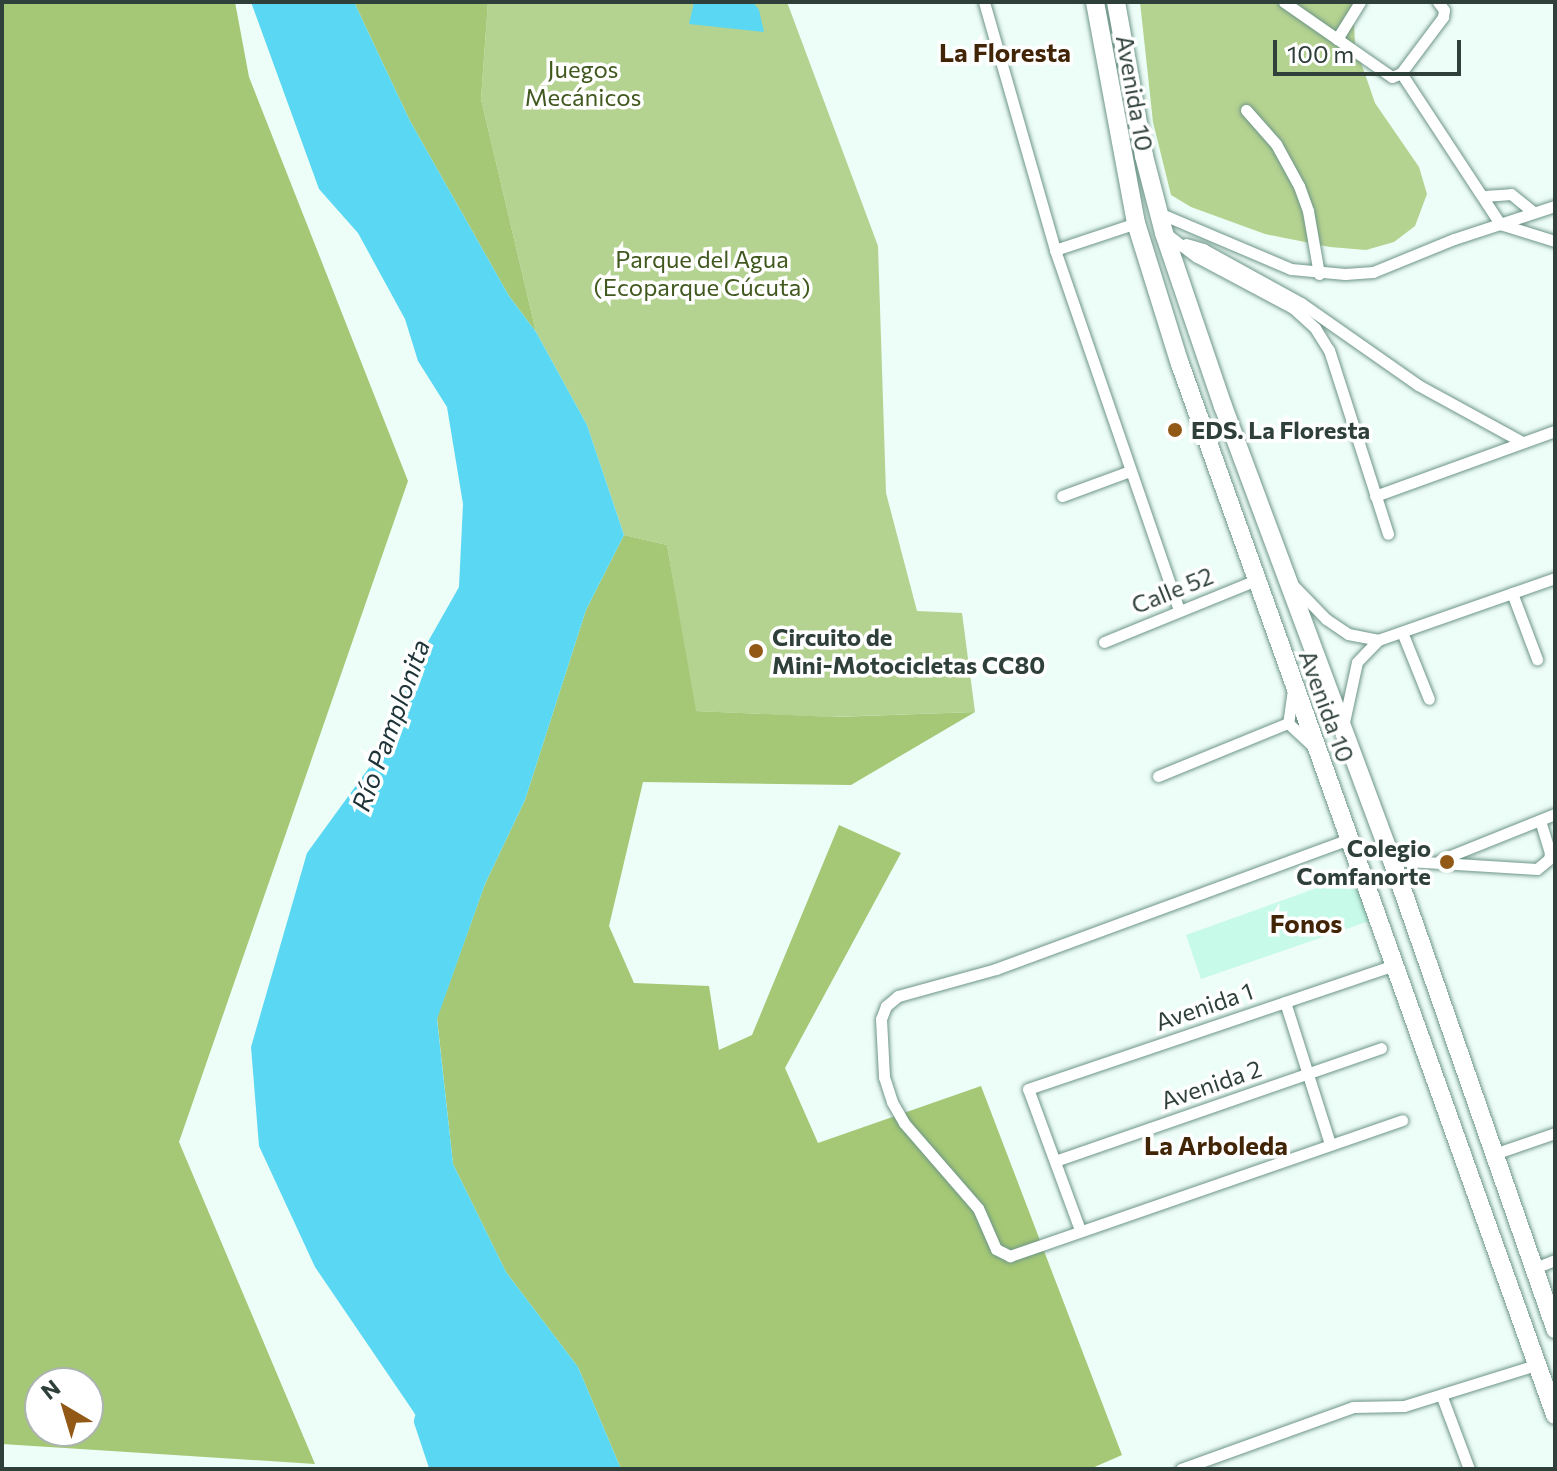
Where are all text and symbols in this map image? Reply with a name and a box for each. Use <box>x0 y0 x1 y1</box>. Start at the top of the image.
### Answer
scale bar <box>1277 24 1465 74</box>
street label: Avenida 10 <box>1111 33 1159 153</box>
district label: La Floresta <box>939 36 1071 68</box>
text: 100 m <box>1287 39 1354 68</box>
park label: Juegos Mecánicos <box>525 55 641 111</box>
park label: Parque del Agua (Ecoparque Cúcuta) <box>593 245 811 301</box>
place label: EDS. La Floresta <box>1191 416 1370 444</box>
marker: EDS. La Floresta <box>1166 421 1184 439</box>
street label: Calle 52 <box>1127 561 1217 619</box>
place label: Circuito de Mini-Motocicletas CC80 <box>772 623 1045 679</box>
water label: Río Pamplonita <box>344 635 436 815</box>
marker: Circuito de Mini-Motocicletas CC80 <box>747 642 765 660</box>
street label: Avenida 10 <box>1293 646 1361 766</box>
place label: Colegio Comfanorte <box>1296 834 1431 890</box>
marker: Colegio Comfanorte <box>1438 853 1456 871</box>
district label: Fonos <box>1270 907 1342 939</box>
street label: Avenida 1 <box>1151 976 1257 1036</box>
street label: Avenida 2 <box>1157 1053 1265 1115</box>
district label: La Arboleda <box>1144 1129 1288 1161</box>
north arrow <box>24 1367 104 1447</box>
text: N <box>35 1374 65 1405</box>

